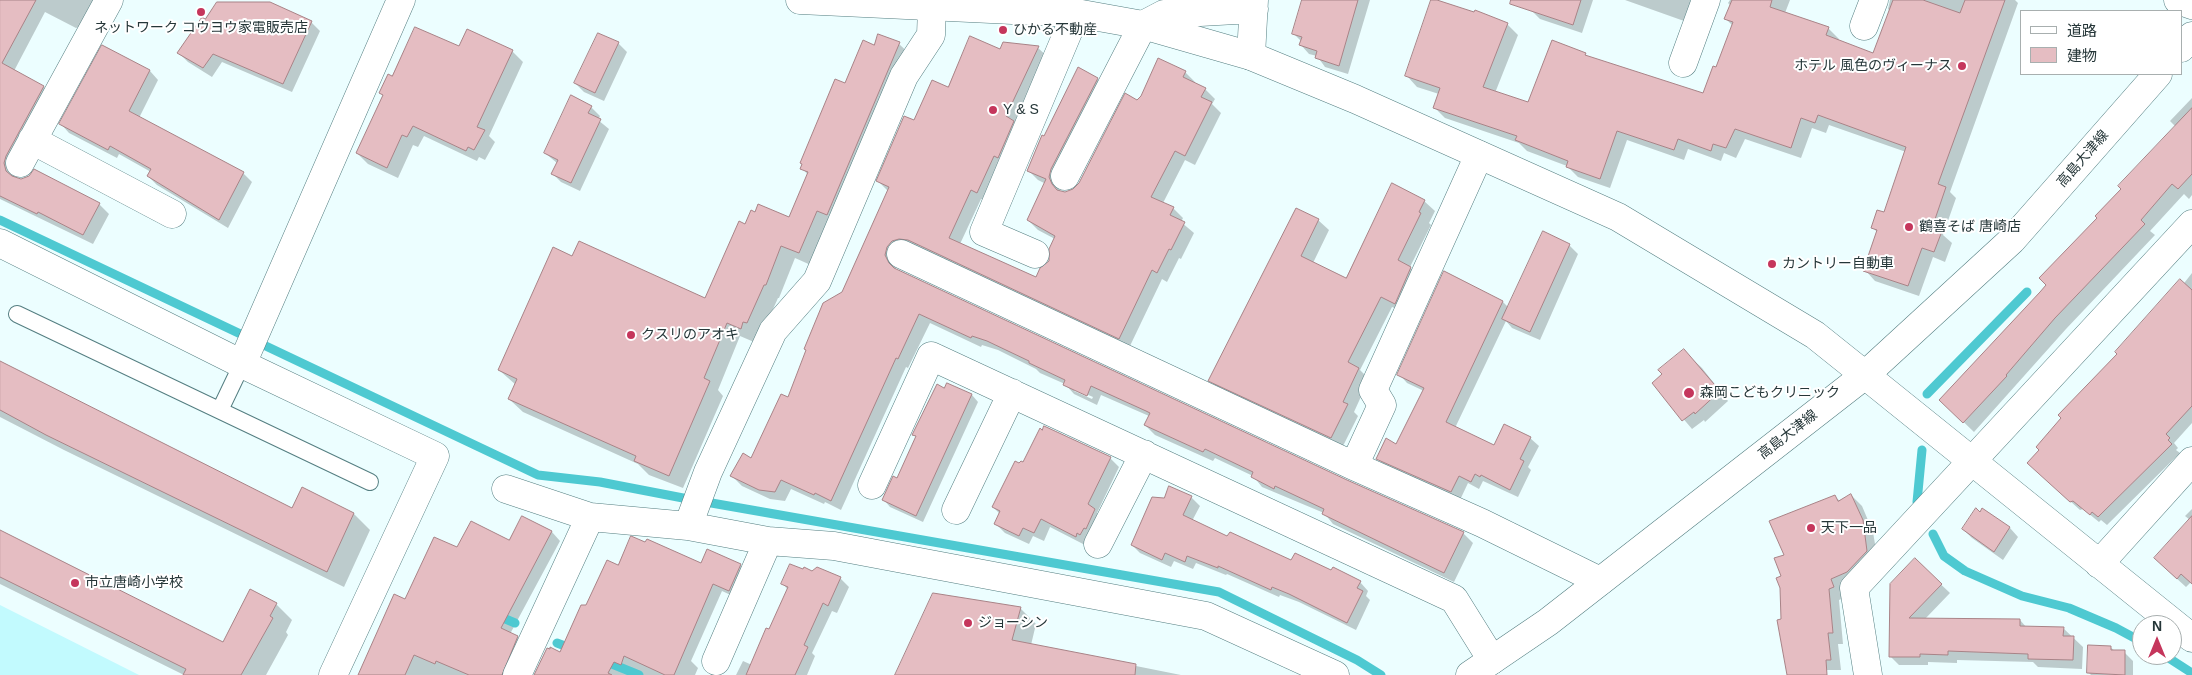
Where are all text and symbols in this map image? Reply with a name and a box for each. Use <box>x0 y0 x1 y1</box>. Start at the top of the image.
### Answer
marker: ネットワーク コウヨウ家電販売店 <box>195 6 207 18</box>
legend <box>2020 10 2182 75</box>
place label: ネットワーク コウヨウ家電販売店 <box>94 20 308 36</box>
place label: ひかる不動産 <box>1013 22 1097 38</box>
text: 道路 <box>2067 22 2097 39</box>
marker: ひかる不動産 <box>997 24 1009 36</box>
text: 建物 <box>2067 47 2097 64</box>
place label: ホテル 風色のヴィーナス <box>1794 58 1952 74</box>
marker: ホテル 風色のヴィーナス <box>1956 60 1968 72</box>
place label: Y & S <box>1003 102 1039 118</box>
marker: Y & S <box>987 104 999 116</box>
street label: 高島大津線 <box>2054 127 2112 191</box>
place label: 鶴喜そば 唐崎店 <box>1919 219 2021 235</box>
marker: 鶴喜そば 唐崎店 <box>1903 221 1915 233</box>
place label: カントリー自動車 <box>1782 256 1894 272</box>
marker: カントリー自動車 <box>1766 258 1778 270</box>
place label: クスリのアオキ <box>641 327 739 343</box>
marker: クスリのアオキ <box>625 329 637 341</box>
place label: 森岡こどもクリニック <box>1700 385 1840 401</box>
marker: 森岡こどもクリニック <box>1682 386 1696 400</box>
street label: 高島大津線 <box>1755 407 1821 463</box>
place label: 天下一品 <box>1821 520 1877 536</box>
marker: 天下一品 <box>1805 522 1817 534</box>
place label: 市立唐崎小学校 <box>85 575 183 591</box>
marker: 市立唐崎小学校 <box>69 577 81 589</box>
place label: ジョーシン <box>978 615 1048 631</box>
north arrow <box>2132 615 2182 665</box>
marker: ジョーシン <box>962 617 974 629</box>
text: N <box>2152 618 2162 634</box>

